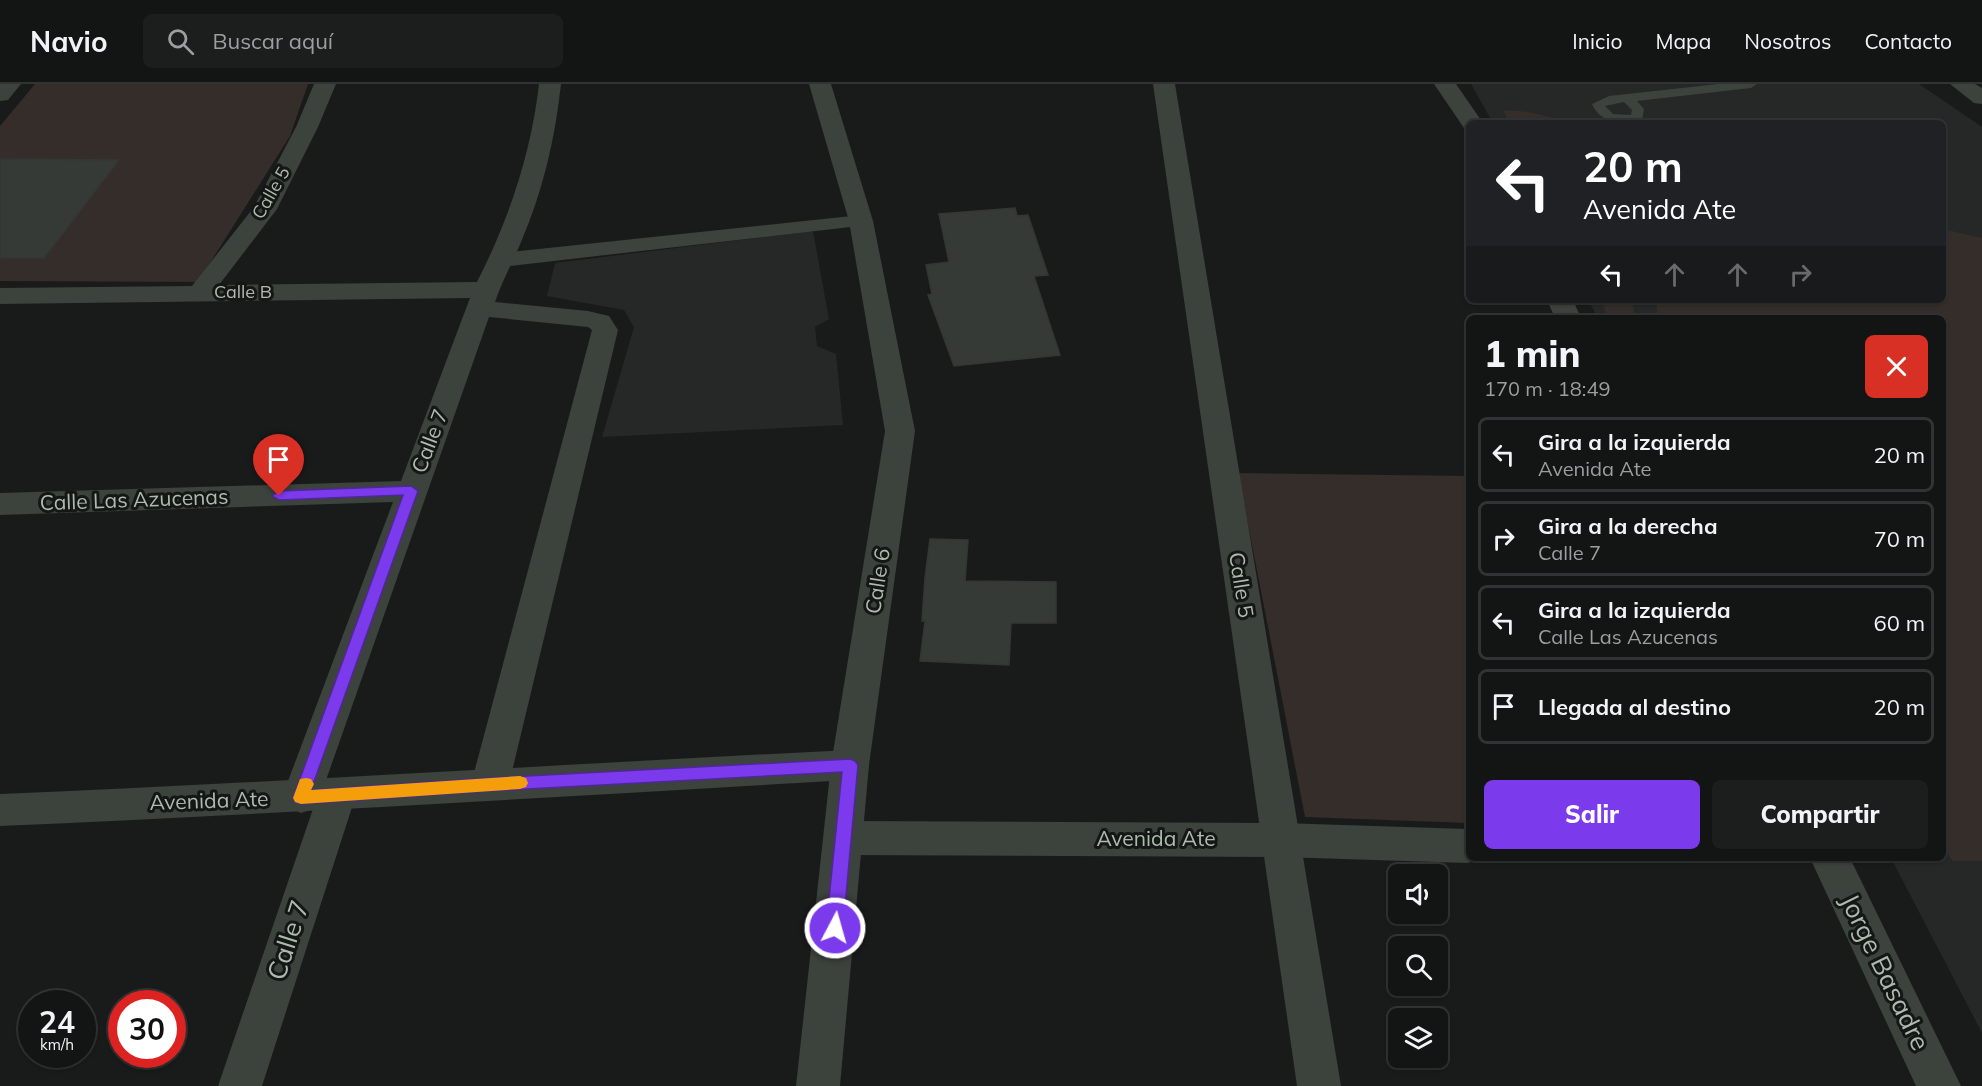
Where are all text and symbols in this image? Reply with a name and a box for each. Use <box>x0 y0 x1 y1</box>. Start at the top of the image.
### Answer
search box <box>143 14 563 68</box>
text: Navio <box>30 24 107 59</box>
icon: search <box>164 25 197 58</box>
text: Buscar aquí <box>212 27 333 55</box>
text: Inicio <box>1572 28 1622 54</box>
text: Mapa <box>1655 28 1711 54</box>
text: Nosotros <box>1744 28 1831 54</box>
text: Contacto <box>1864 28 1952 54</box>
text: 20 m <box>1583 140 1683 193</box>
icon: left <box>1484 144 1562 222</box>
street label: Calle 5 <box>246 162 295 223</box>
text: Avenida Ate <box>1583 192 1736 226</box>
icon: left <box>1595 258 1628 291</box>
icon: ahead <box>1658 258 1691 291</box>
icon: ahead <box>1721 258 1754 291</box>
icon: right <box>1784 258 1817 291</box>
street label: Calle B <box>214 280 272 303</box>
text: 1 min <box>1484 331 1580 376</box>
button: close <box>1865 335 1928 398</box>
text: 170 m · 18:49 <box>1484 376 1610 401</box>
street label: Calle 7 <box>405 405 453 476</box>
text: Gira a la izquierda <box>1538 428 1731 456</box>
pin <box>253 434 304 496</box>
icon: left <box>1487 438 1520 471</box>
text: 20 m <box>1874 441 1925 469</box>
icon: arrive <box>262 443 295 476</box>
text: Avenida Ate <box>1538 456 1651 481</box>
street label: Calle Las Azucenas <box>39 483 229 515</box>
text: Gira a la derecha <box>1538 512 1718 540</box>
icon: right <box>1487 522 1520 555</box>
text: 70 m <box>1874 525 1925 553</box>
text: Calle 7 <box>1538 540 1601 565</box>
street label: Calle 6 <box>859 546 895 616</box>
street label: Calle 5 <box>1224 550 1260 620</box>
text: Gira a la izquierda <box>1538 596 1731 624</box>
icon: left <box>1487 606 1520 639</box>
text: 60 m <box>1874 609 1925 637</box>
text: Calle Las Azucenas <box>1538 624 1718 649</box>
icon: arrive <box>1487 690 1520 723</box>
text: Llegada al destino <box>1538 693 1731 721</box>
text: 20 m <box>1874 693 1925 721</box>
button: Salir <box>1484 780 1700 849</box>
button: Compartir <box>1712 780 1928 849</box>
street label: Avenida Ate <box>149 785 269 815</box>
street label: Avenida Ate <box>1096 825 1216 851</box>
map controls <box>1388 864 1448 1068</box>
button: sound <box>1388 864 1448 924</box>
street label: Jorge Basadre <box>1833 888 1938 1055</box>
street label: Calle 7 <box>259 896 316 984</box>
position arrow <box>803 896 867 960</box>
button: search <box>1388 936 1448 996</box>
speed limit sign: 30 <box>108 990 186 1068</box>
text: 24 <box>39 1003 75 1041</box>
button: layers <box>1388 1008 1448 1068</box>
text: km/h <box>40 1035 74 1054</box>

